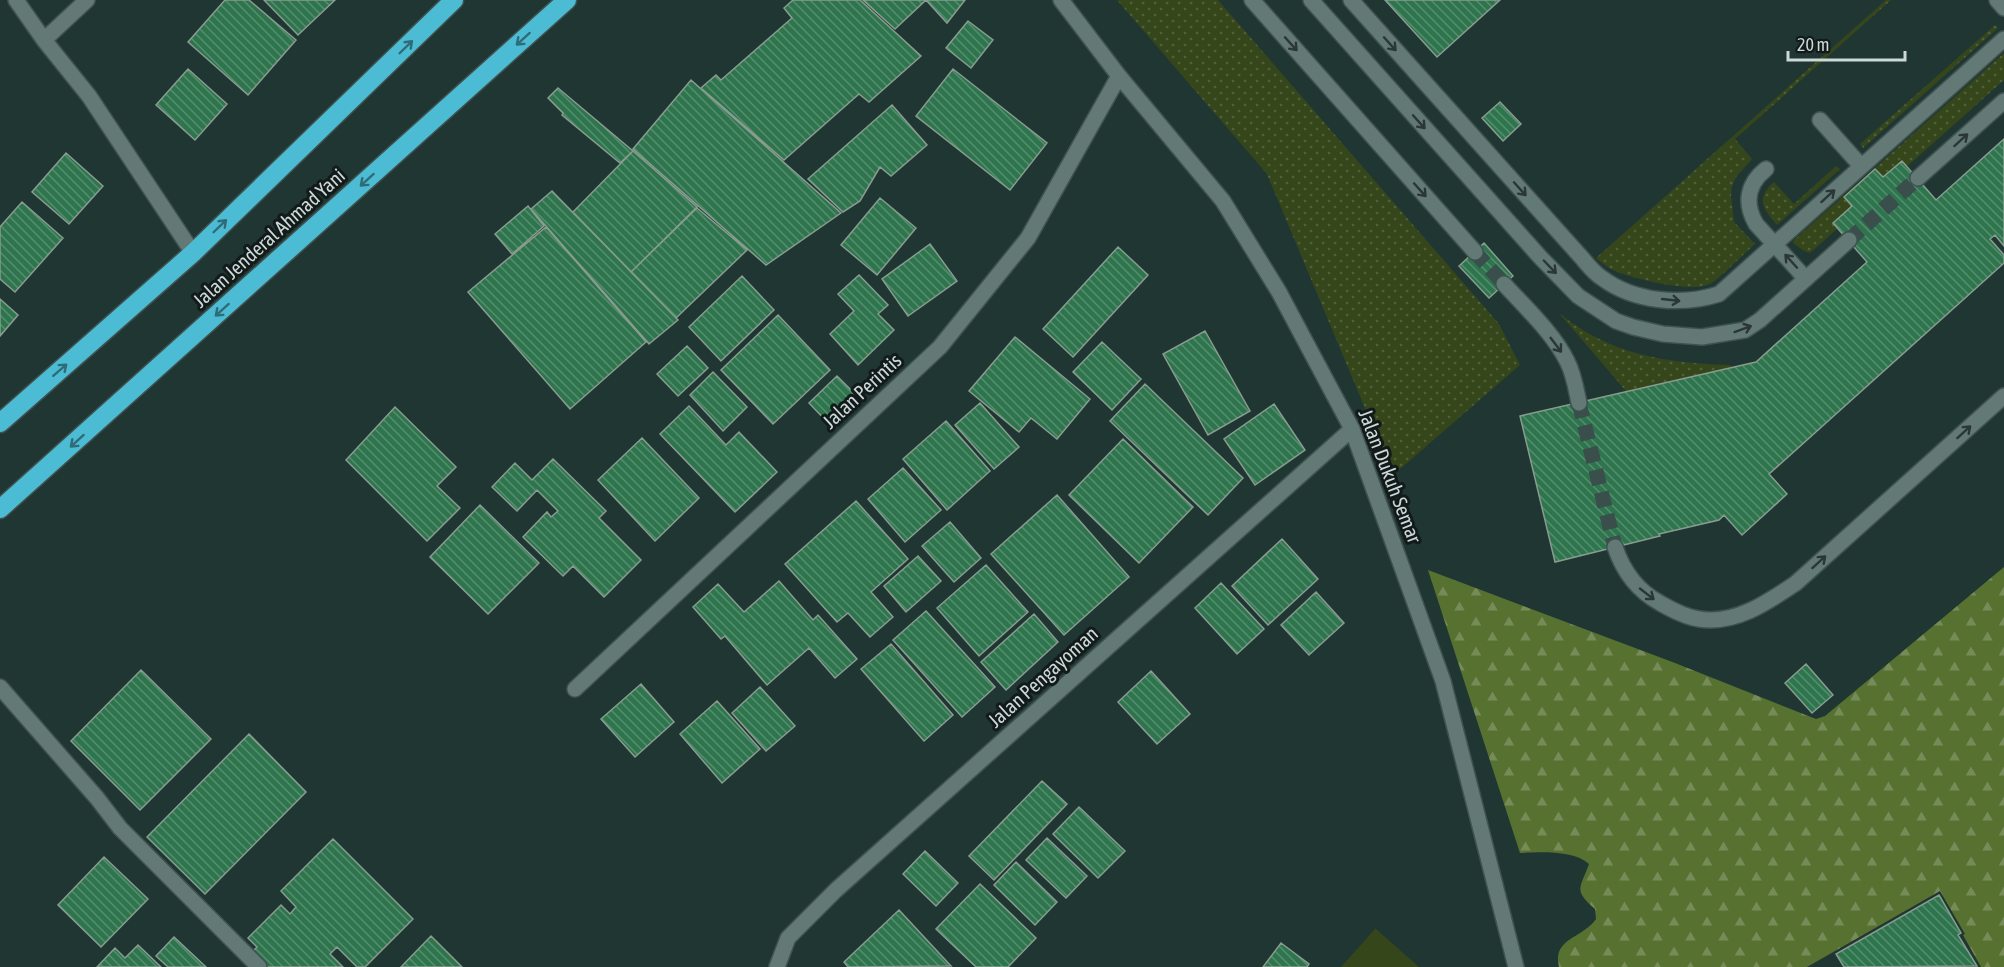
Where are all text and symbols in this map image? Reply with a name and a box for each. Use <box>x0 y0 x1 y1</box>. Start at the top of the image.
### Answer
scale bar <box>1788 24 1905 62</box>
one-way arrow <box>516 32 531 46</box>
text: 20 m <box>1797 34 1829 55</box>
one-way arrow <box>1284 36 1298 51</box>
one-way arrow <box>1383 36 1397 51</box>
one-way arrow <box>398 39 413 54</box>
one-way arrow <box>1412 114 1426 129</box>
one-way arrow <box>1953 133 1968 147</box>
street label: Jalan Jenderal Ahmad Yani <box>188 163 349 312</box>
one-way arrow <box>360 173 375 187</box>
one-way arrow <box>1513 181 1527 196</box>
one-way arrow <box>1413 182 1427 197</box>
one-way arrow <box>1820 189 1835 203</box>
one-way arrow <box>213 219 228 233</box>
one-way arrow <box>1784 254 1798 269</box>
one-way arrow <box>1542 259 1556 274</box>
one-way arrow <box>1661 295 1681 306</box>
one-way arrow <box>215 303 230 317</box>
one-way arrow <box>1733 323 1752 334</box>
one-way arrow <box>1549 336 1562 352</box>
street label: Jalan Perintis <box>818 348 906 433</box>
one-way arrow <box>52 363 67 377</box>
street label: Jalan Dukuh Semar <box>1354 406 1427 547</box>
one-way arrow <box>1956 425 1971 439</box>
one-way arrow <box>70 434 85 448</box>
one-way arrow <box>1811 555 1826 569</box>
one-way arrow <box>1639 588 1655 600</box>
street label: Jalan Pengayoman <box>983 621 1102 732</box>

